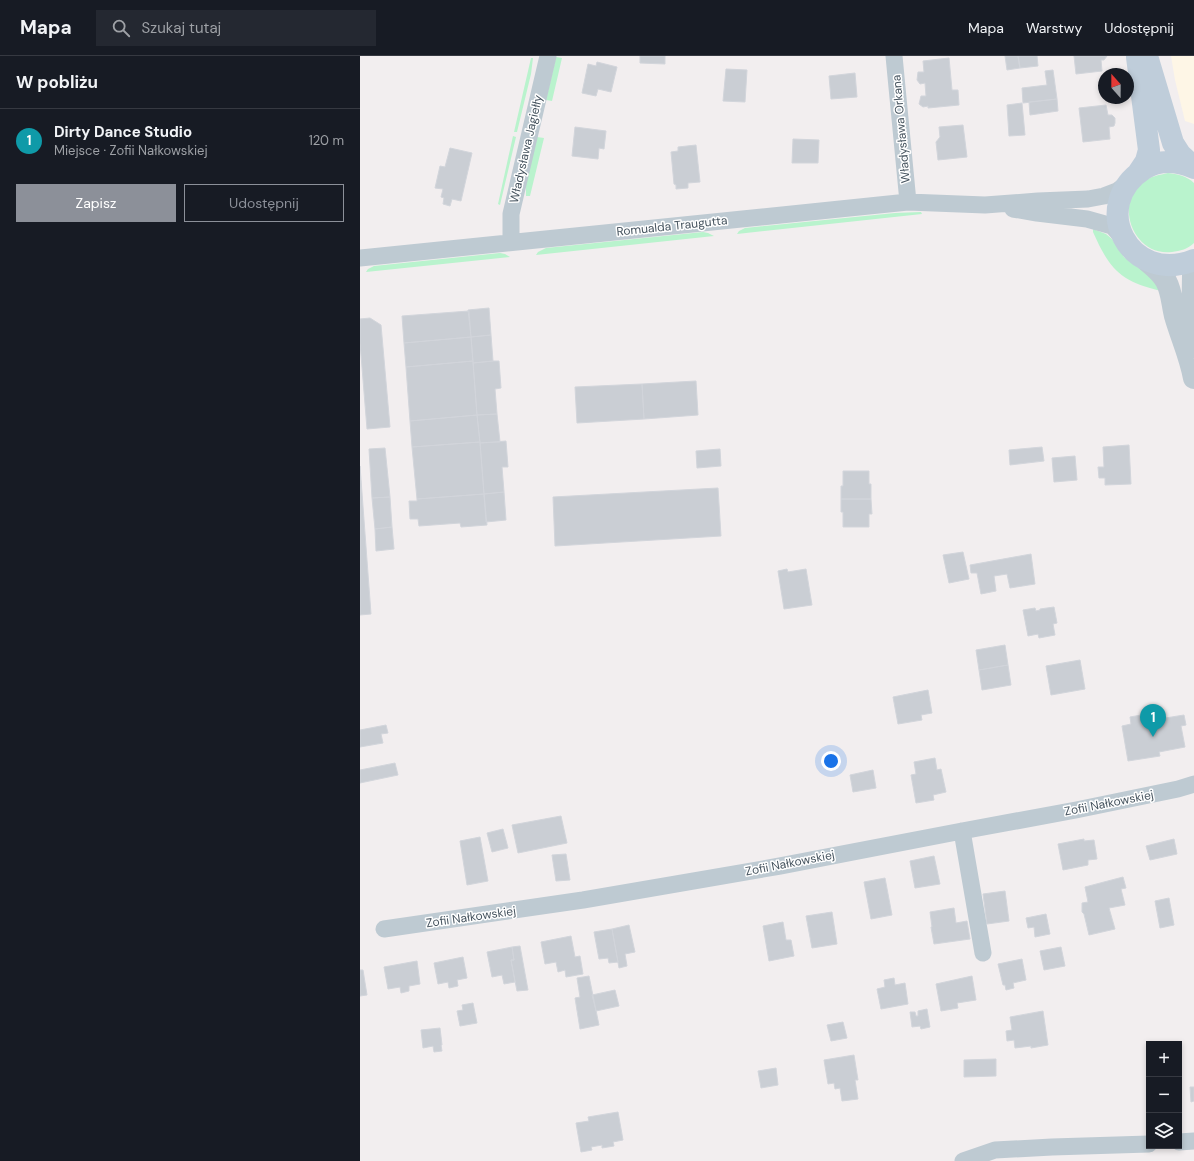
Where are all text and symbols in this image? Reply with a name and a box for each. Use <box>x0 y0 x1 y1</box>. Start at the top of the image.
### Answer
search box <box>96 10 376 46</box>
text: Mapa <box>20 15 72 40</box>
icon: search <box>110 17 132 39</box>
text: Szukaj tutaj <box>142 18 221 38</box>
text: Mapa <box>968 19 1004 37</box>
text: Warstwy <box>1026 19 1082 37</box>
text: Udostępnij <box>1104 19 1174 37</box>
north arrow <box>1098 68 1134 104</box>
text: W pobliżu <box>16 71 98 93</box>
street label: Władysława Orkana <box>888 74 914 184</box>
street label: Władysława Jagiełły <box>506 93 546 205</box>
text: Dirty Dance Studio <box>54 122 192 142</box>
text: 1 <box>27 132 31 149</box>
text: 120 m <box>309 132 344 149</box>
text: Miejsce · Zofii Nałkowskiej <box>54 142 208 159</box>
button: Zapisz <box>16 184 176 222</box>
button: Udostępnij <box>184 184 344 222</box>
street label: Romualda Traugutta <box>616 212 728 240</box>
pin: 1 <box>1140 704 1166 737</box>
your location <box>821 751 841 771</box>
street label: Zofii Nałkowskiej <box>1063 786 1155 819</box>
street label: Zofii Nałkowskiej <box>744 846 836 879</box>
street label: Zofii Nałkowskiej <box>425 903 517 931</box>
map controls <box>1146 1041 1182 1149</box>
button: + <box>1146 1041 1182 1077</box>
button: − <box>1146 1077 1182 1113</box>
button: layers <box>1146 1113 1182 1149</box>

